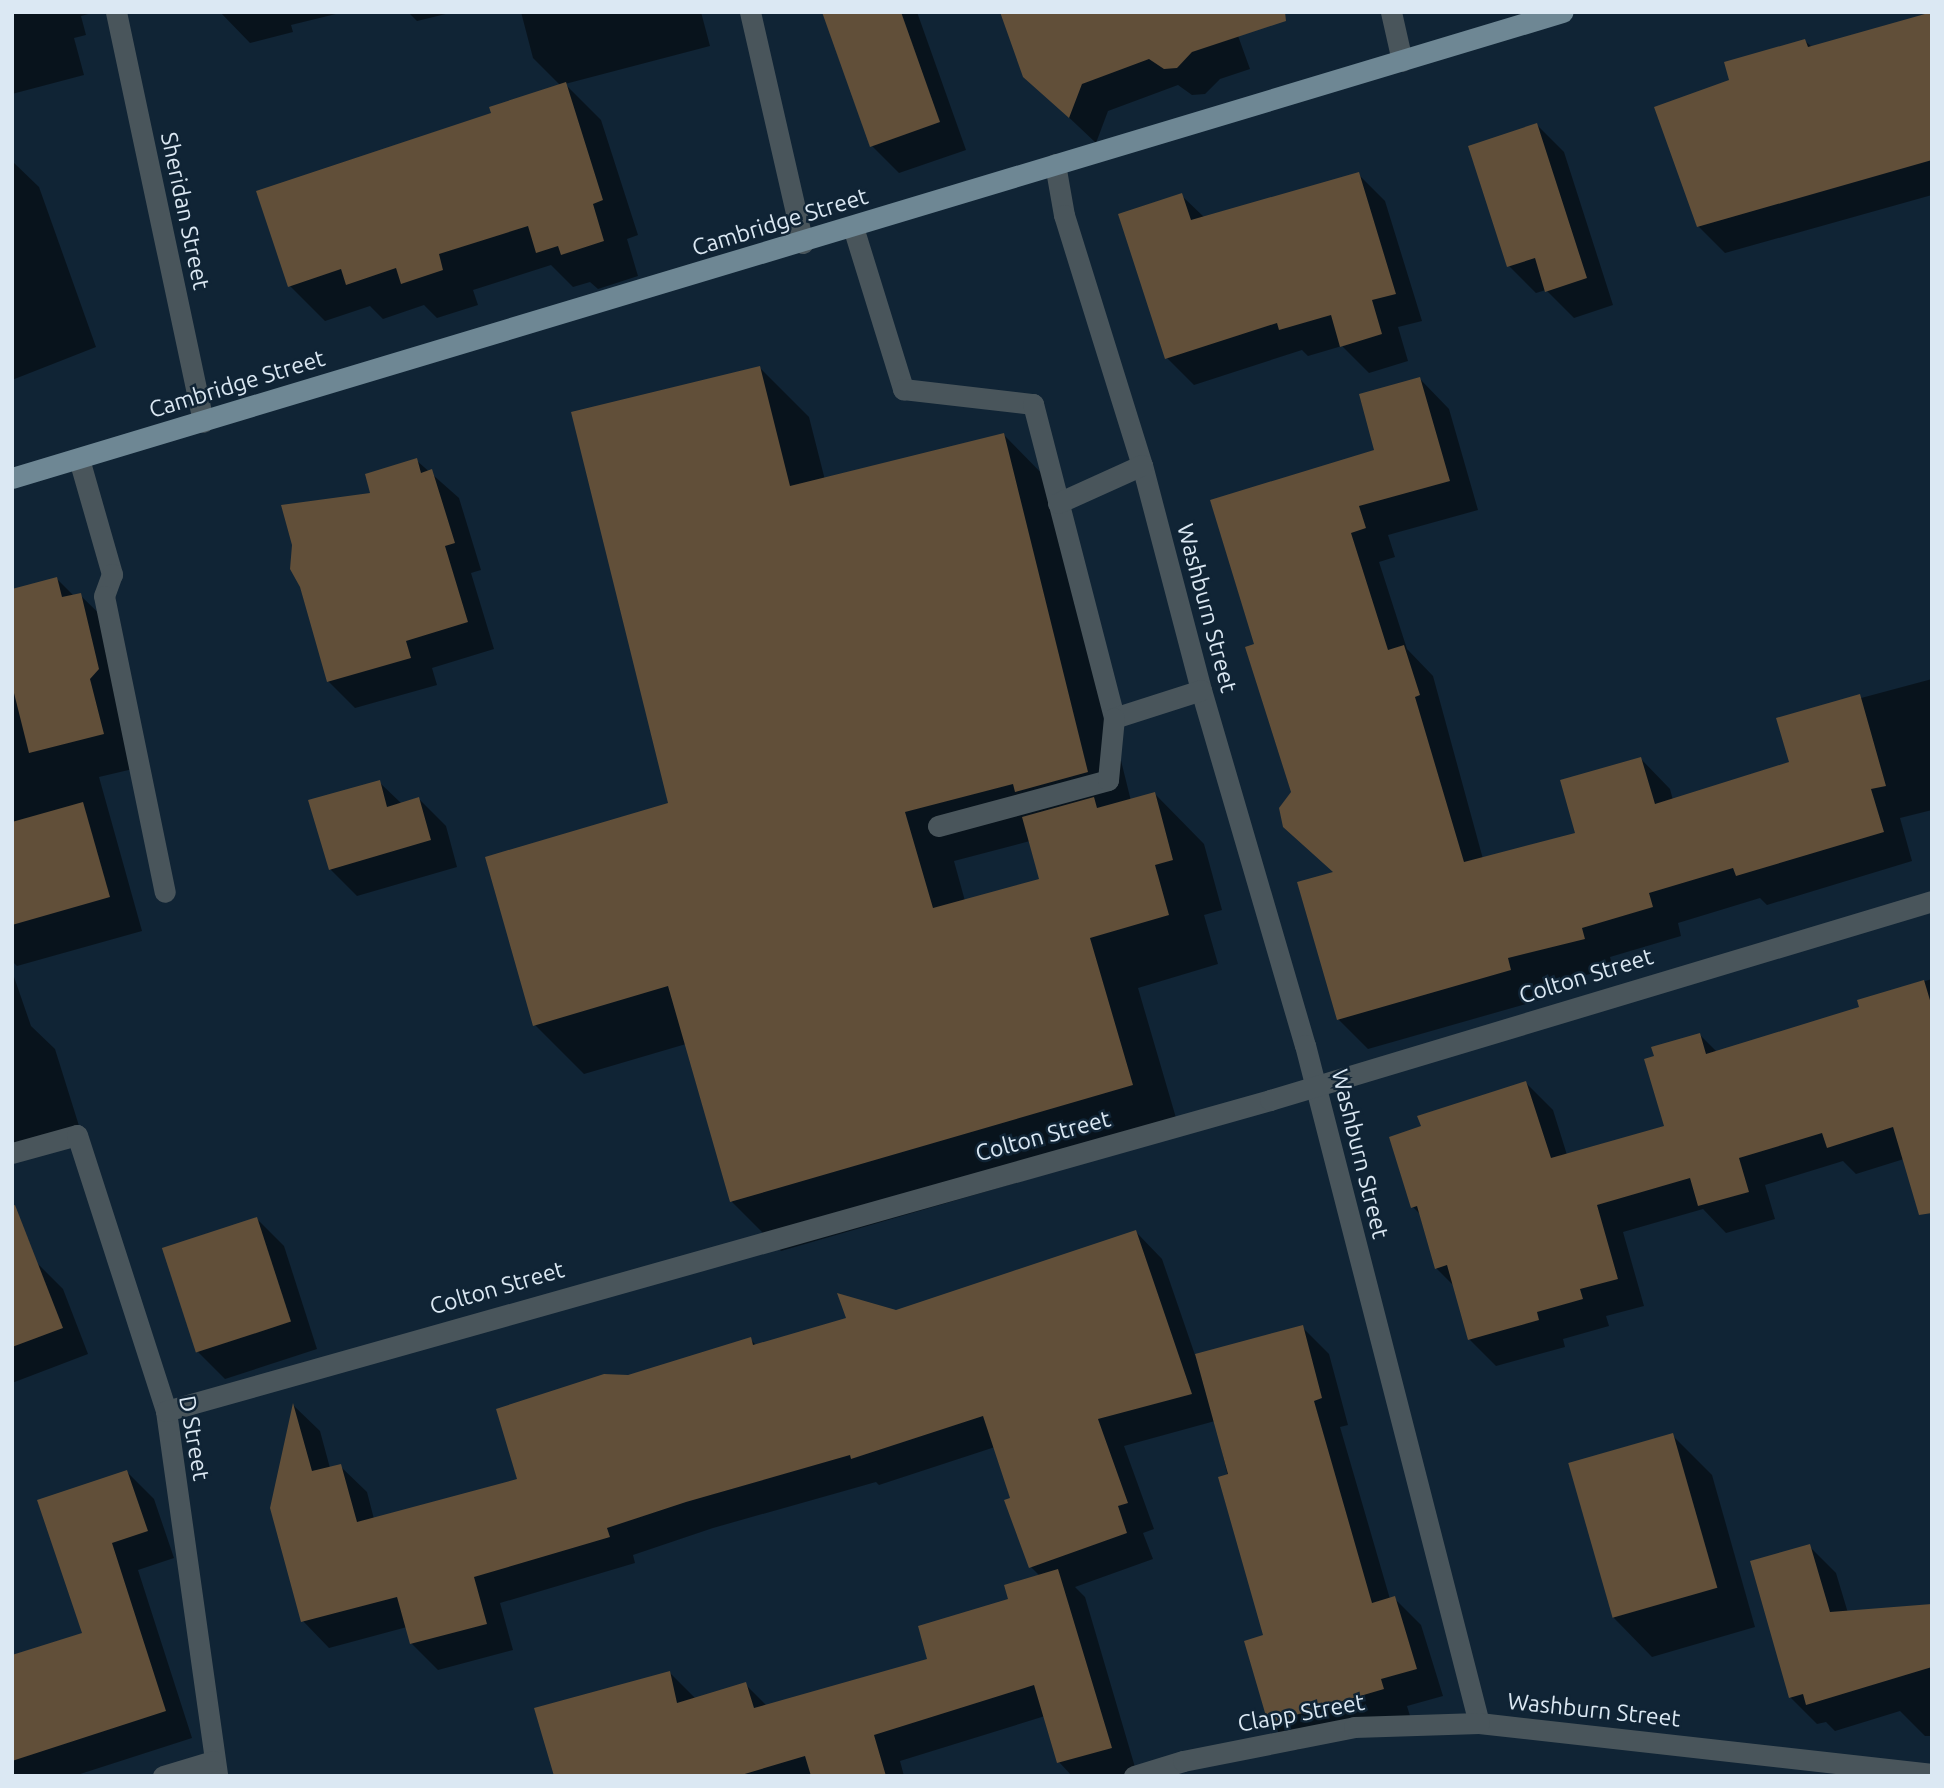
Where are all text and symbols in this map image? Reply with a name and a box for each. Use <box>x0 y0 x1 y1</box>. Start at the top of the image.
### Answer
street label: Sheridan Street <box>155 130 215 292</box>
street label: Cambridge Street <box>689 182 871 262</box>
street label: Cambridge Street <box>146 344 328 424</box>
street label: Washburn Street <box>1171 521 1243 695</box>
street label: Colton Street <box>1516 943 1656 1009</box>
street label: Washburn Street <box>1326 1066 1394 1242</box>
street label: Colton Street <box>972 1105 1114 1167</box>
street label: Colton Street <box>427 1256 567 1320</box>
street label: D Street <box>173 1393 215 1483</box>
street label: Washburn Street <box>1506 1687 1682 1733</box>
street label: Clapp Street <box>1235 1688 1367 1738</box>

